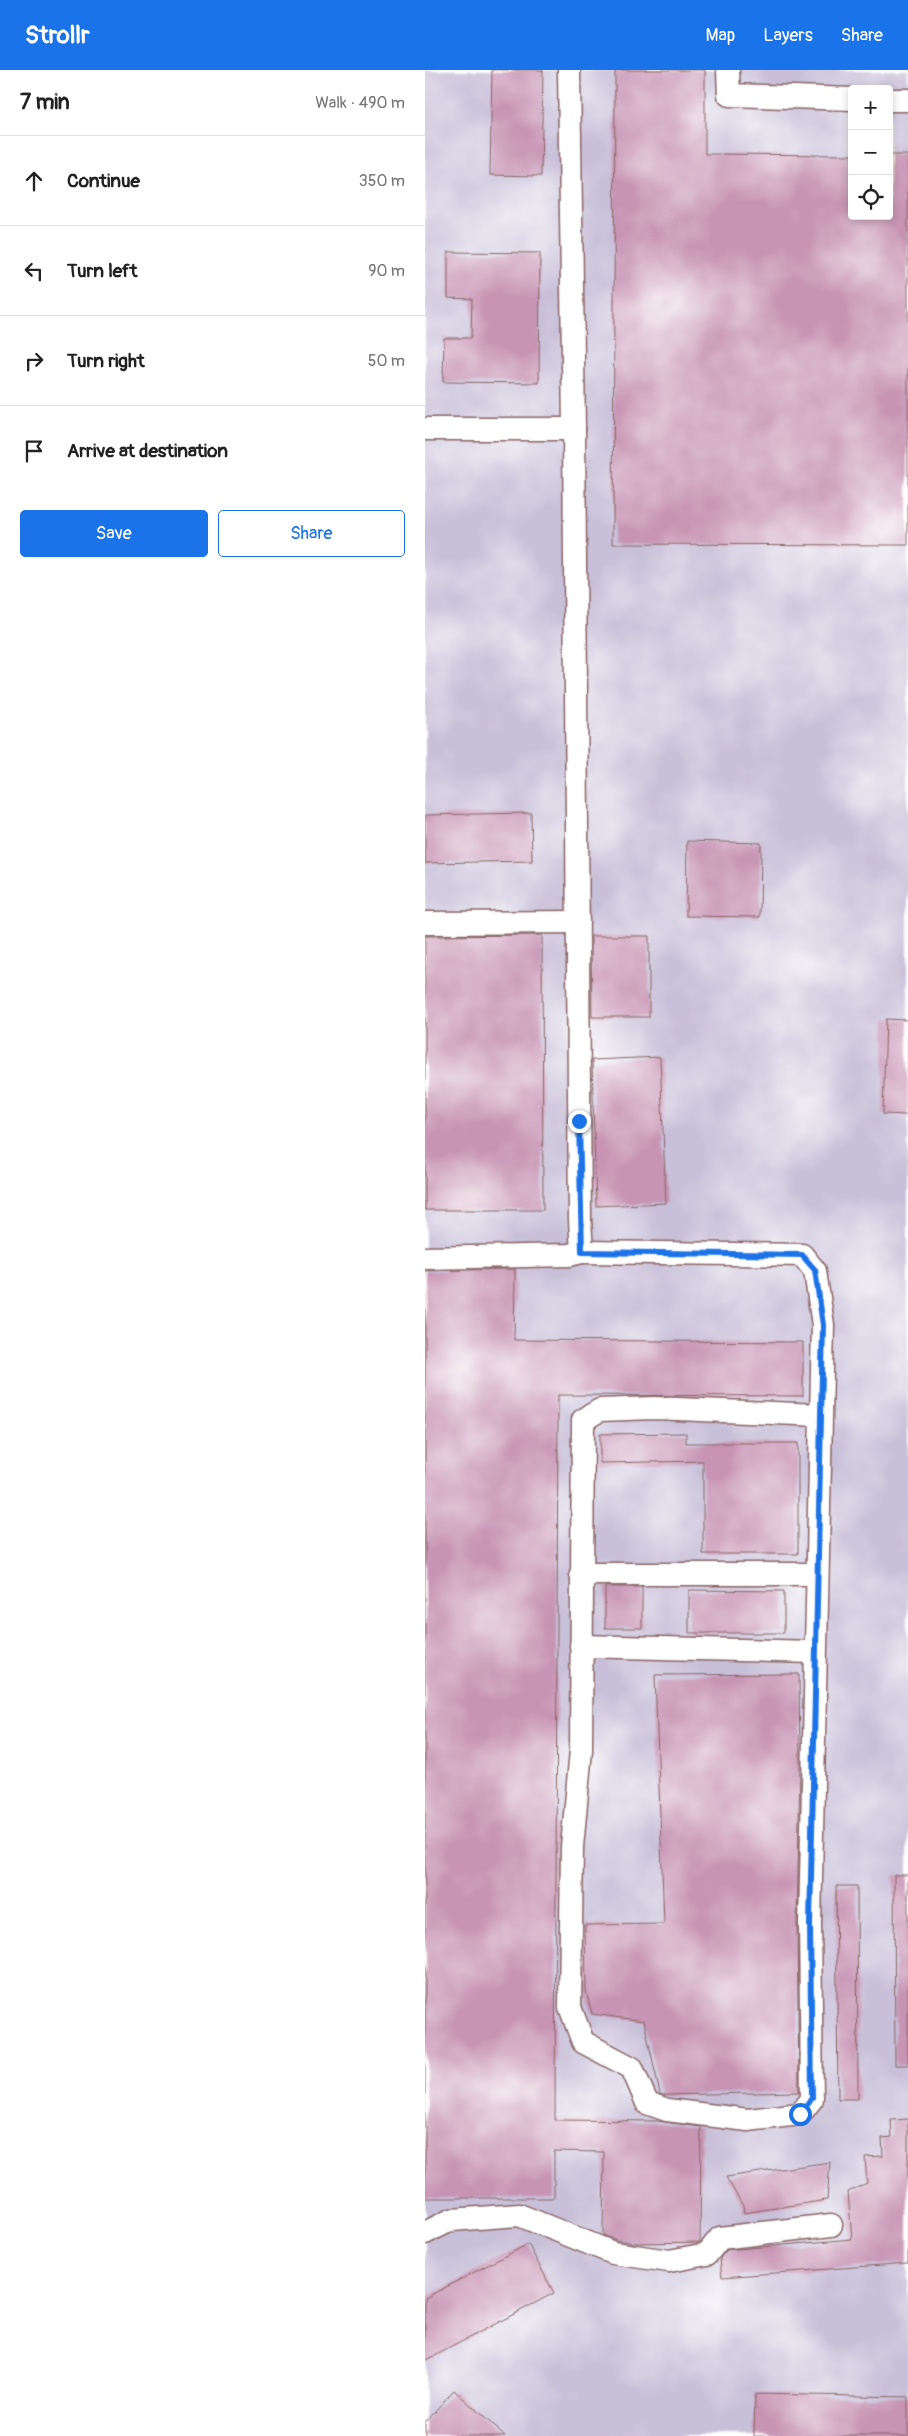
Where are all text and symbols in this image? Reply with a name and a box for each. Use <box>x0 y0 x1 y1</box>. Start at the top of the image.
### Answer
text: Strollr <box>25 21 90 50</box>
text: Map <box>706 24 735 47</box>
text: Layers <box>763 24 813 47</box>
text: Share <box>841 24 883 47</box>
map controls <box>848 85 893 220</box>
button: + <box>848 85 893 130</box>
text: 7 min <box>20 89 70 116</box>
text: Walk · 490 m <box>315 93 405 113</box>
button: − <box>848 130 893 175</box>
icon: ahead <box>20 167 48 195</box>
text: Continue <box>67 169 140 193</box>
text: 350 m <box>359 171 405 191</box>
button: locate <box>848 175 893 220</box>
icon: left <box>20 257 48 285</box>
text: Turn left <box>67 259 137 283</box>
text: 90 m <box>368 261 405 281</box>
icon: right <box>20 347 48 375</box>
text: Turn right <box>67 349 145 373</box>
text: 50 m <box>368 351 405 371</box>
icon: arrive <box>20 437 48 465</box>
text: Arrive at destination <box>67 439 228 463</box>
button: Save <box>20 510 208 557</box>
button: Share <box>218 510 405 557</box>
route end <box>568 1110 591 1133</box>
route start <box>789 2103 812 2126</box>

